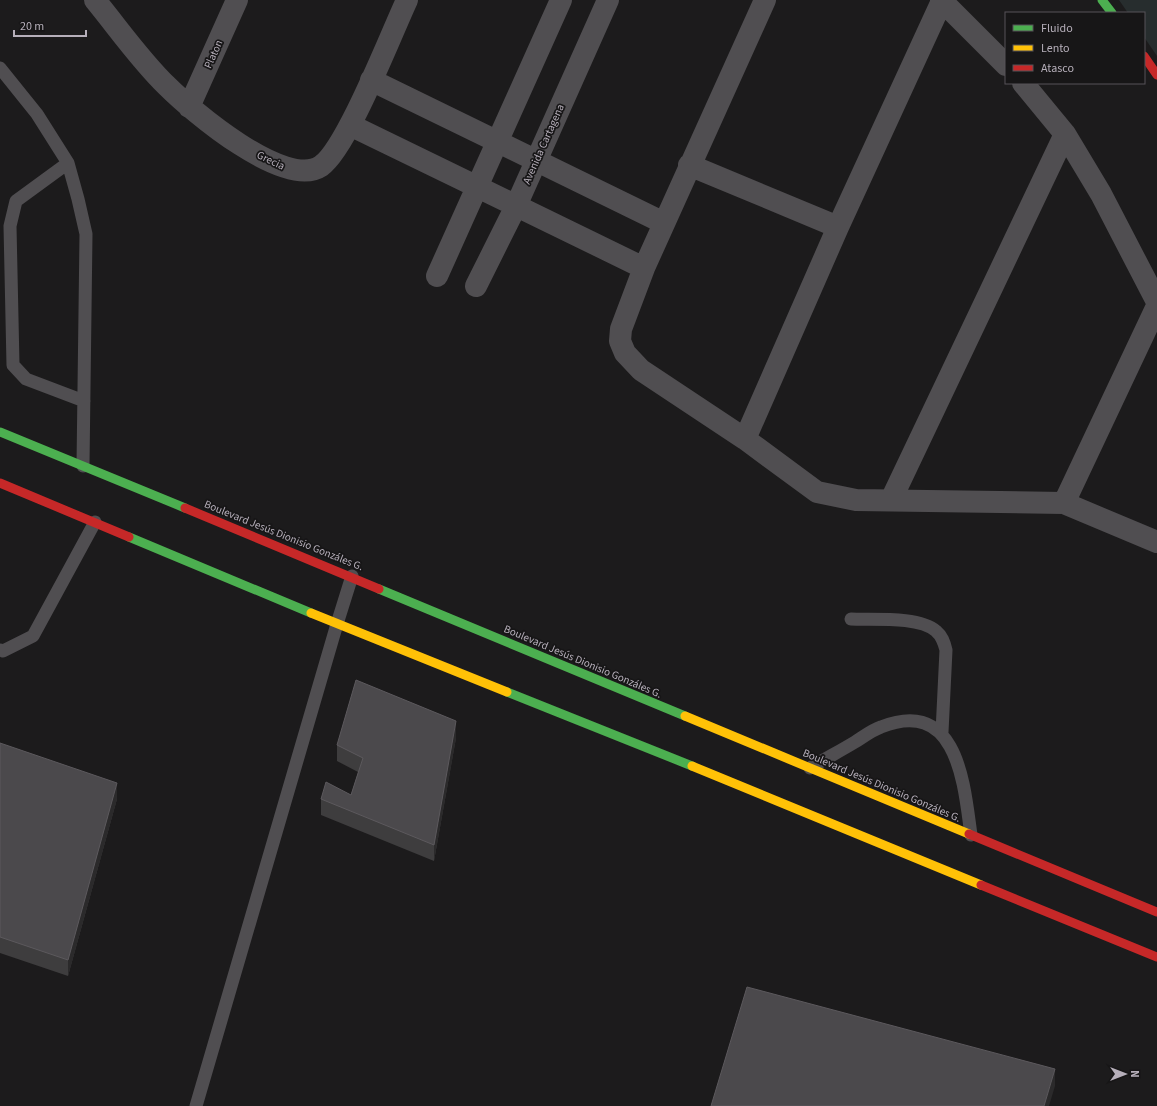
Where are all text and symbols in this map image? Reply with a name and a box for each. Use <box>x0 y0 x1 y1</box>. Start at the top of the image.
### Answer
scale bar <box>14 12 86 38</box>
legend <box>1005 12 1145 84</box>
text: 20 m <box>20 18 44 35</box>
text: Fluido <box>1041 20 1073 37</box>
street label: Platon <box>201 37 226 71</box>
text: Lento <box>1041 40 1070 57</box>
text: Atasco <box>1041 60 1074 77</box>
street label: Avenida Cartagena <box>519 102 568 187</box>
street label: Grecia <box>254 147 287 174</box>
street label: Boulevard Jesús Dionisio Gonzáles G. <box>202 497 366 574</box>
street label: Boulevard Jesús Dionisio Gonzáles G. <box>501 621 664 702</box>
street label: Boulevard Jesús Dionisio Gonzáles G. <box>800 745 963 826</box>
north arrow <box>1105 1054 1145 1094</box>
text: N <box>1127 1070 1142 1078</box>

